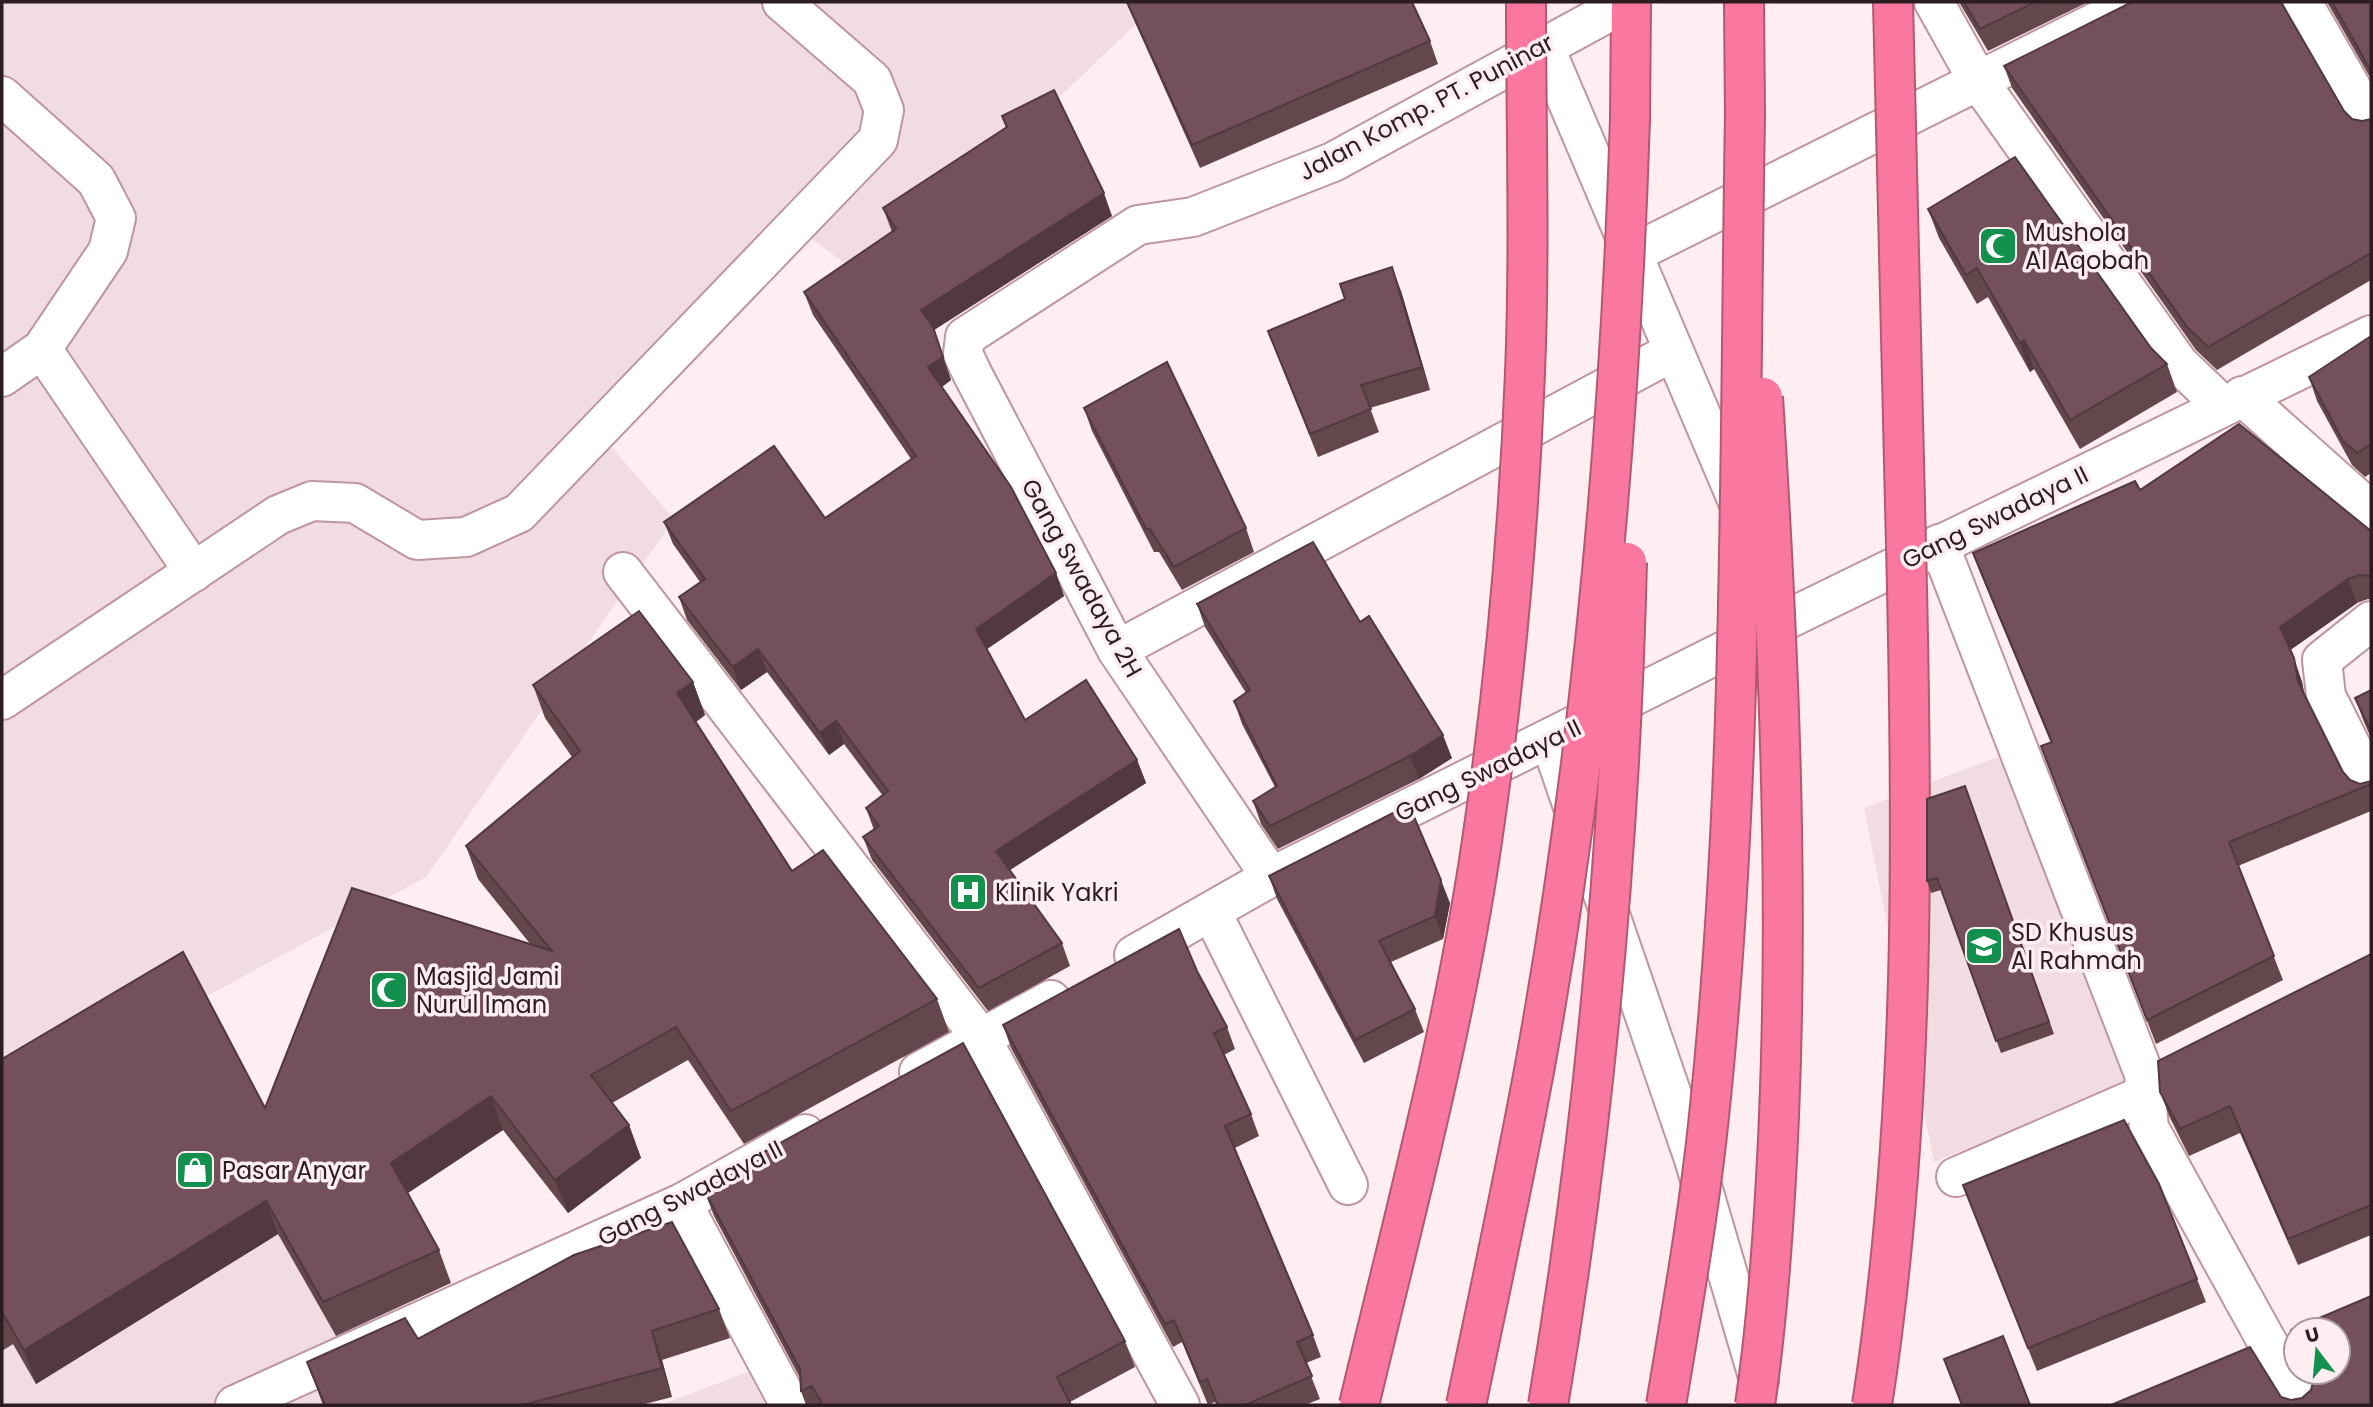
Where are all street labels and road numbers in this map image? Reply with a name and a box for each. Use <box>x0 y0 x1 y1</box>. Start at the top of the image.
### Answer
street label: Jalan Komp. PT. Puninar <box>1293 26 1559 188</box>
street label: Gang Swadaya II <box>1896 458 2094 576</box>
street label: Gang Swadaya 2H <box>1014 473 1150 683</box>
street label: Gang Swadaya II <box>1389 711 1587 829</box>
street label: Gang Swadaya II <box>592 1132 788 1254</box>

